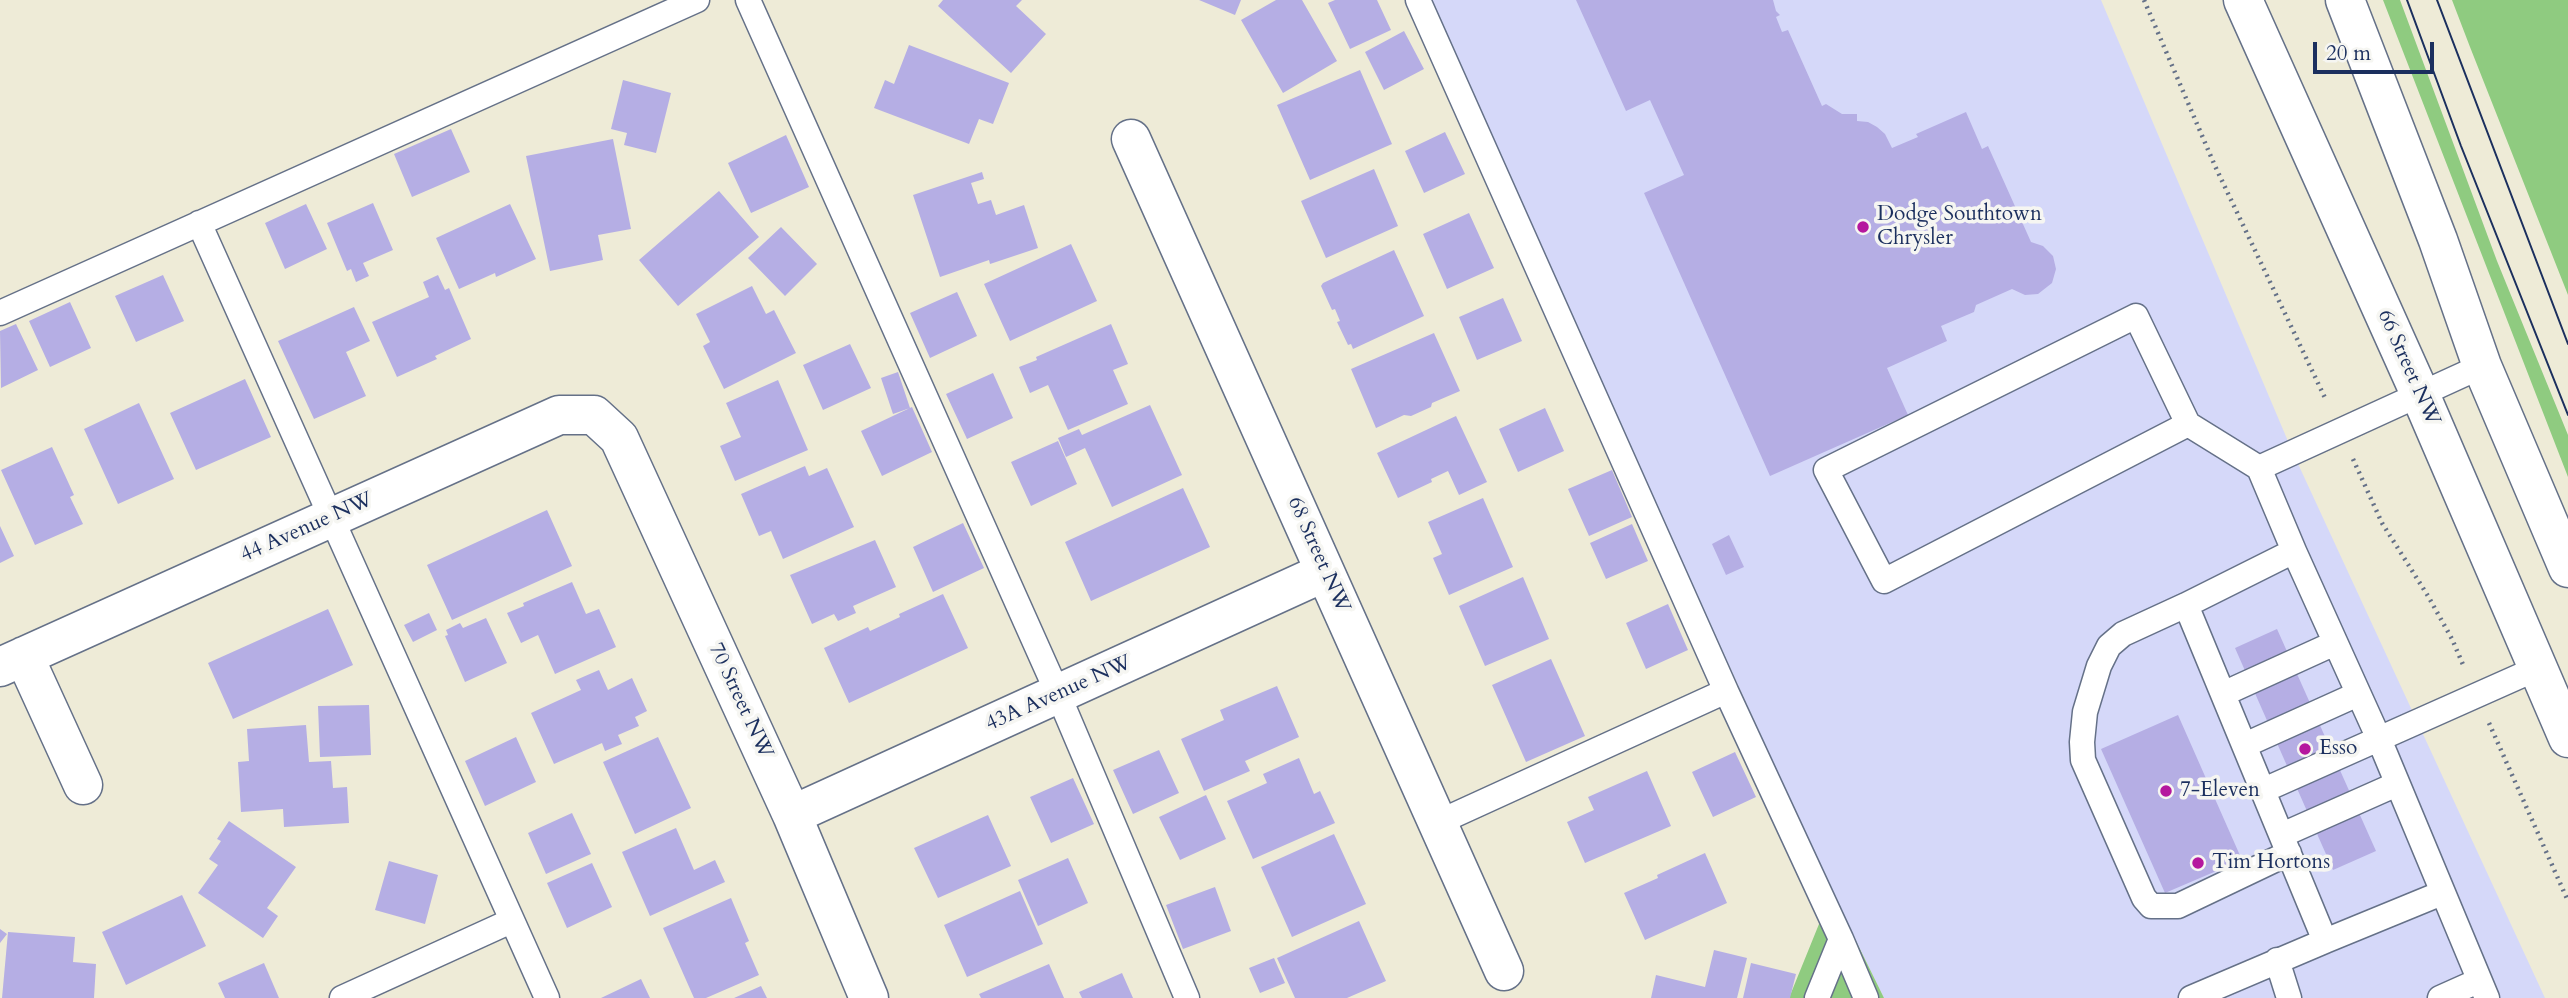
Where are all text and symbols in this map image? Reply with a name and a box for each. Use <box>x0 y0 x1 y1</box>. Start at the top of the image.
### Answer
scale bar <box>2316 28 2437 72</box>
text: 20 m <box>2326 39 2371 68</box>
place label: Dodge Southtown Chrysler <box>1877 202 2042 252</box>
marker: Dodge Southtown Chrysler <box>1855 219 1871 235</box>
street label: 66 Street NW <box>2371 306 2445 430</box>
street label: 44 Avenue NW <box>237 488 377 568</box>
street label: 68 Street NW <box>1281 493 1355 617</box>
street label: 70 Street NW <box>702 639 778 763</box>
street label: 43A Avenue NW <box>982 651 1136 737</box>
place label: Esso <box>2319 736 2357 762</box>
marker: Esso <box>2297 741 2313 757</box>
place label: 7-Eleven <box>2180 778 2260 804</box>
marker: 7-Eleven <box>2158 783 2174 799</box>
place label: Tim Hortons <box>2212 850 2330 876</box>
marker: Tim Hortons <box>2190 855 2206 871</box>

